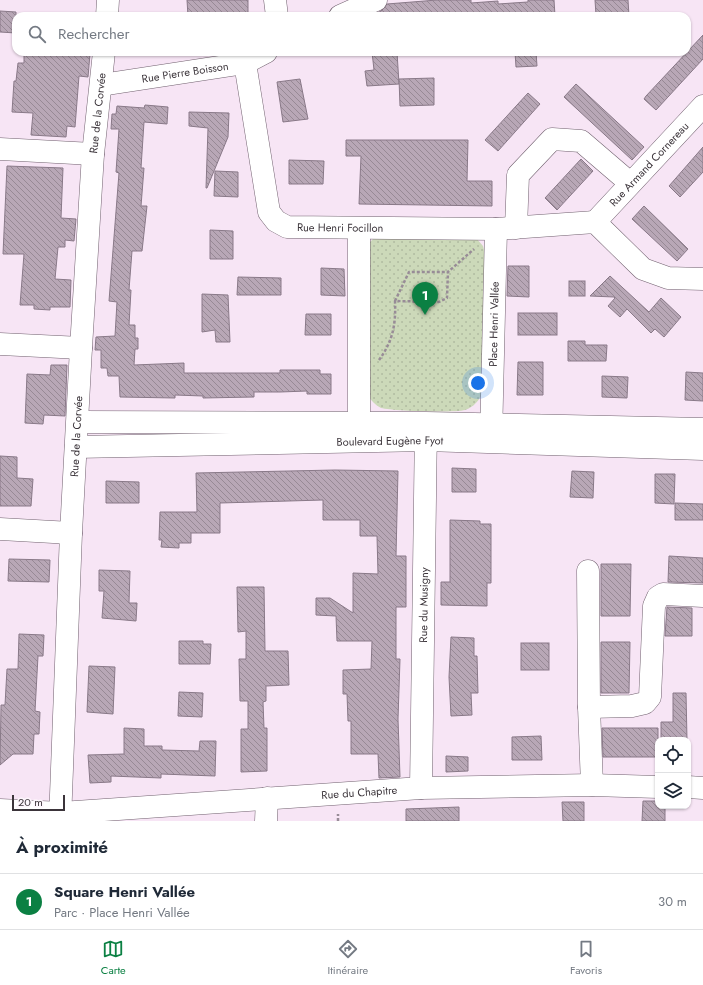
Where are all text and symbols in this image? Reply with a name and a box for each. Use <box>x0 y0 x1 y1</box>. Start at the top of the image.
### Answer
search box <box>12 12 691 56</box>
icon: search <box>26 23 48 45</box>
text: Rechercher <box>58 23 130 45</box>
street label: Rue Pierre Boisson <box>141 58 230 87</box>
street label: Rue de la Corvée <box>85 72 110 154</box>
street label: Rue Armand Cornereau <box>605 118 692 210</box>
street label: Rue Henri Focillon <box>297 219 383 236</box>
street label: Place Henri Vallée <box>485 281 503 367</box>
pin: 1 <box>412 282 438 315</box>
your location <box>468 373 488 393</box>
street label: Rue de la Corvée <box>66 395 86 477</box>
street label: Boulevard Eugène Fyot <box>336 432 444 450</box>
street label: Rue du Musigny <box>415 567 432 643</box>
map controls <box>655 737 691 809</box>
button: locate <box>655 737 691 773</box>
button: layers <box>655 773 691 809</box>
street label: Rue du Chapitre <box>321 782 398 803</box>
scale bar <box>12 793 65 812</box>
text: 20 m <box>18 794 43 810</box>
text: À proximité <box>16 835 108 859</box>
text: Square Henri Vallée <box>54 881 195 903</box>
text: 1 <box>26 892 32 911</box>
text: 30 m <box>658 892 687 911</box>
text: Parc · Place Henri Vallée <box>54 903 190 922</box>
tab: Carte <box>101 938 126 978</box>
tab: Itinéraire <box>327 938 368 978</box>
tab: Favoris <box>570 938 602 978</box>

